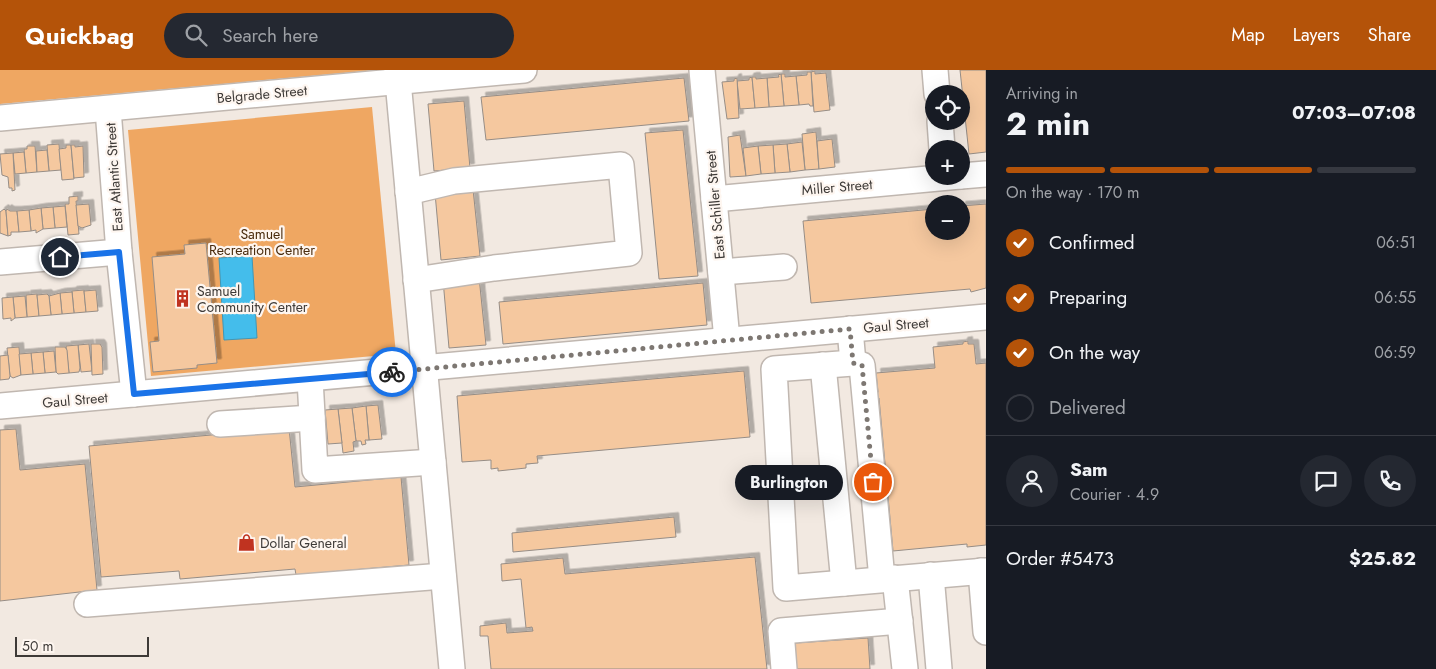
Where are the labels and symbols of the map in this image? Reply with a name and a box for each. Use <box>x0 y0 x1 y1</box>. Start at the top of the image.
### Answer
street label: Belgrade Street <box>216 80 309 108</box>
street label: East Atlantic Street <box>100 121 128 232</box>
street label: East Schiller Street <box>700 149 730 260</box>
street label: Miller Street <box>801 174 874 200</box>
park label: Samuel Recreation Center <box>209 224 315 260</box>
pin <box>39 236 81 278</box>
place label: Samuel Community Center <box>197 281 308 317</box>
building icon: Samuel Community Center <box>173 289 193 309</box>
street label: Gaul Street <box>862 312 930 338</box>
courier <box>367 347 417 397</box>
street label: Gaul Street <box>41 387 109 413</box>
pin <box>852 461 894 503</box>
callout: Burlington <box>736 464 843 500</box>
shop icon: Dollar General <box>236 533 256 553</box>
place label: Dollar General <box>260 533 347 553</box>
scale bar <box>15 634 149 657</box>

